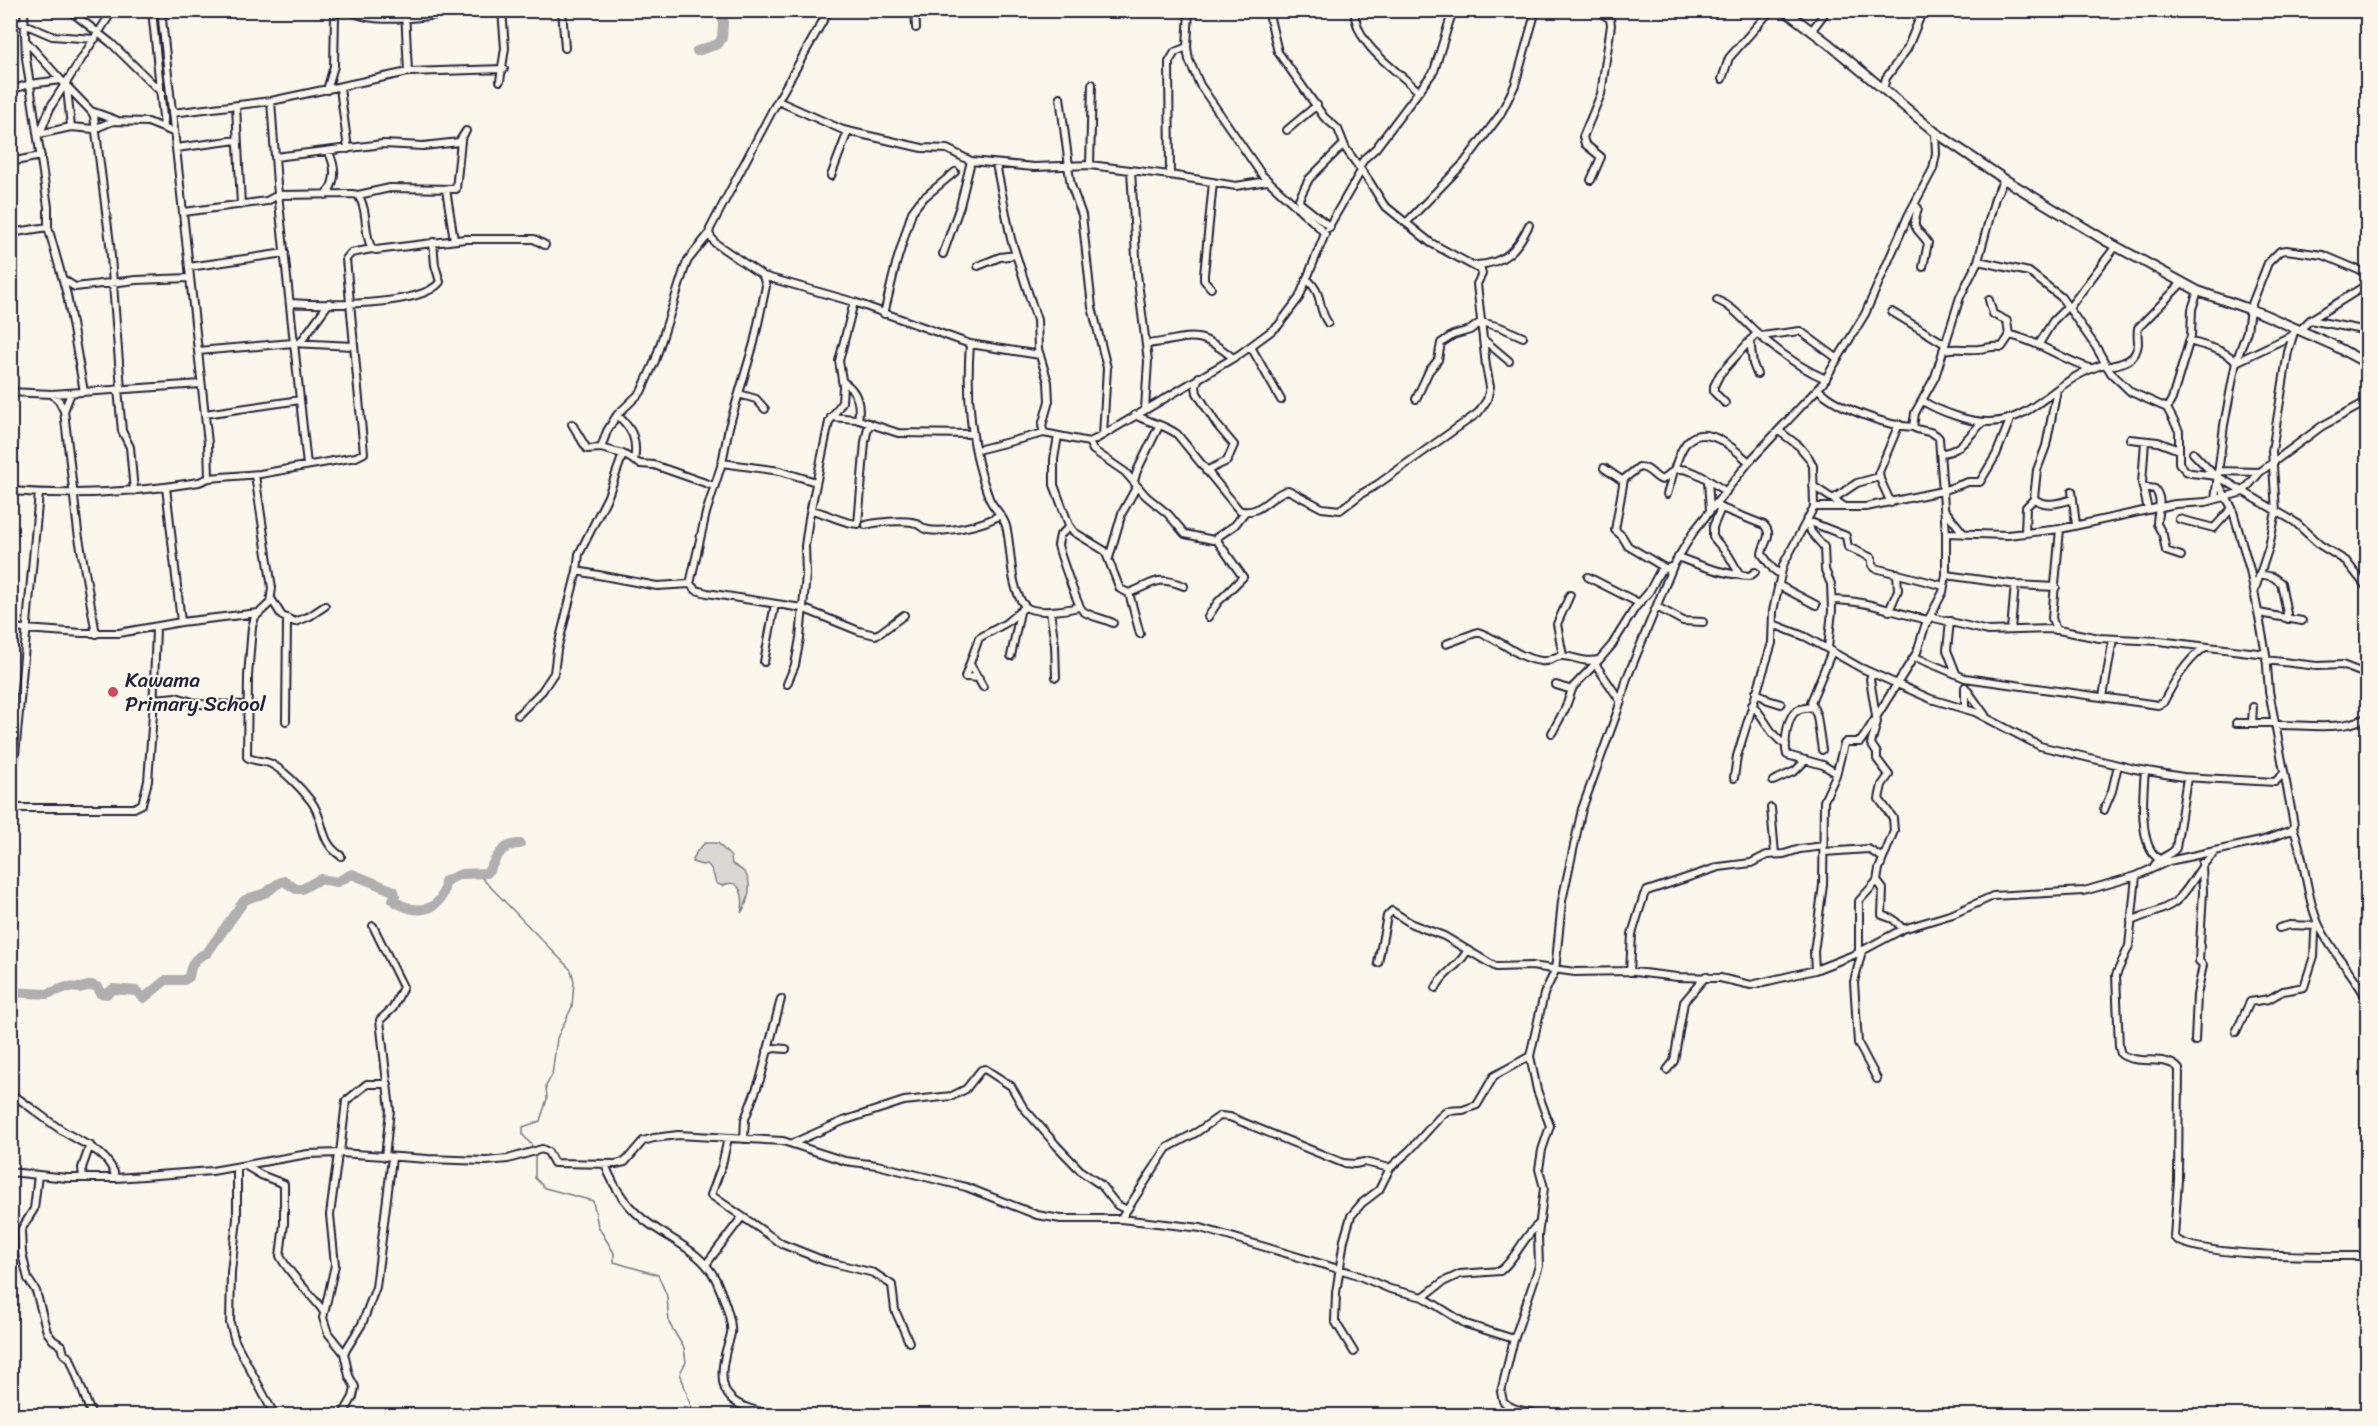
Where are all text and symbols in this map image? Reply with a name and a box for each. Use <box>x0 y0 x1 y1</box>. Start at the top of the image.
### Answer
place label: Kawama Primary School <box>125 661 267 723</box>
marker: Kawama Primary School <box>106 685 120 699</box>

